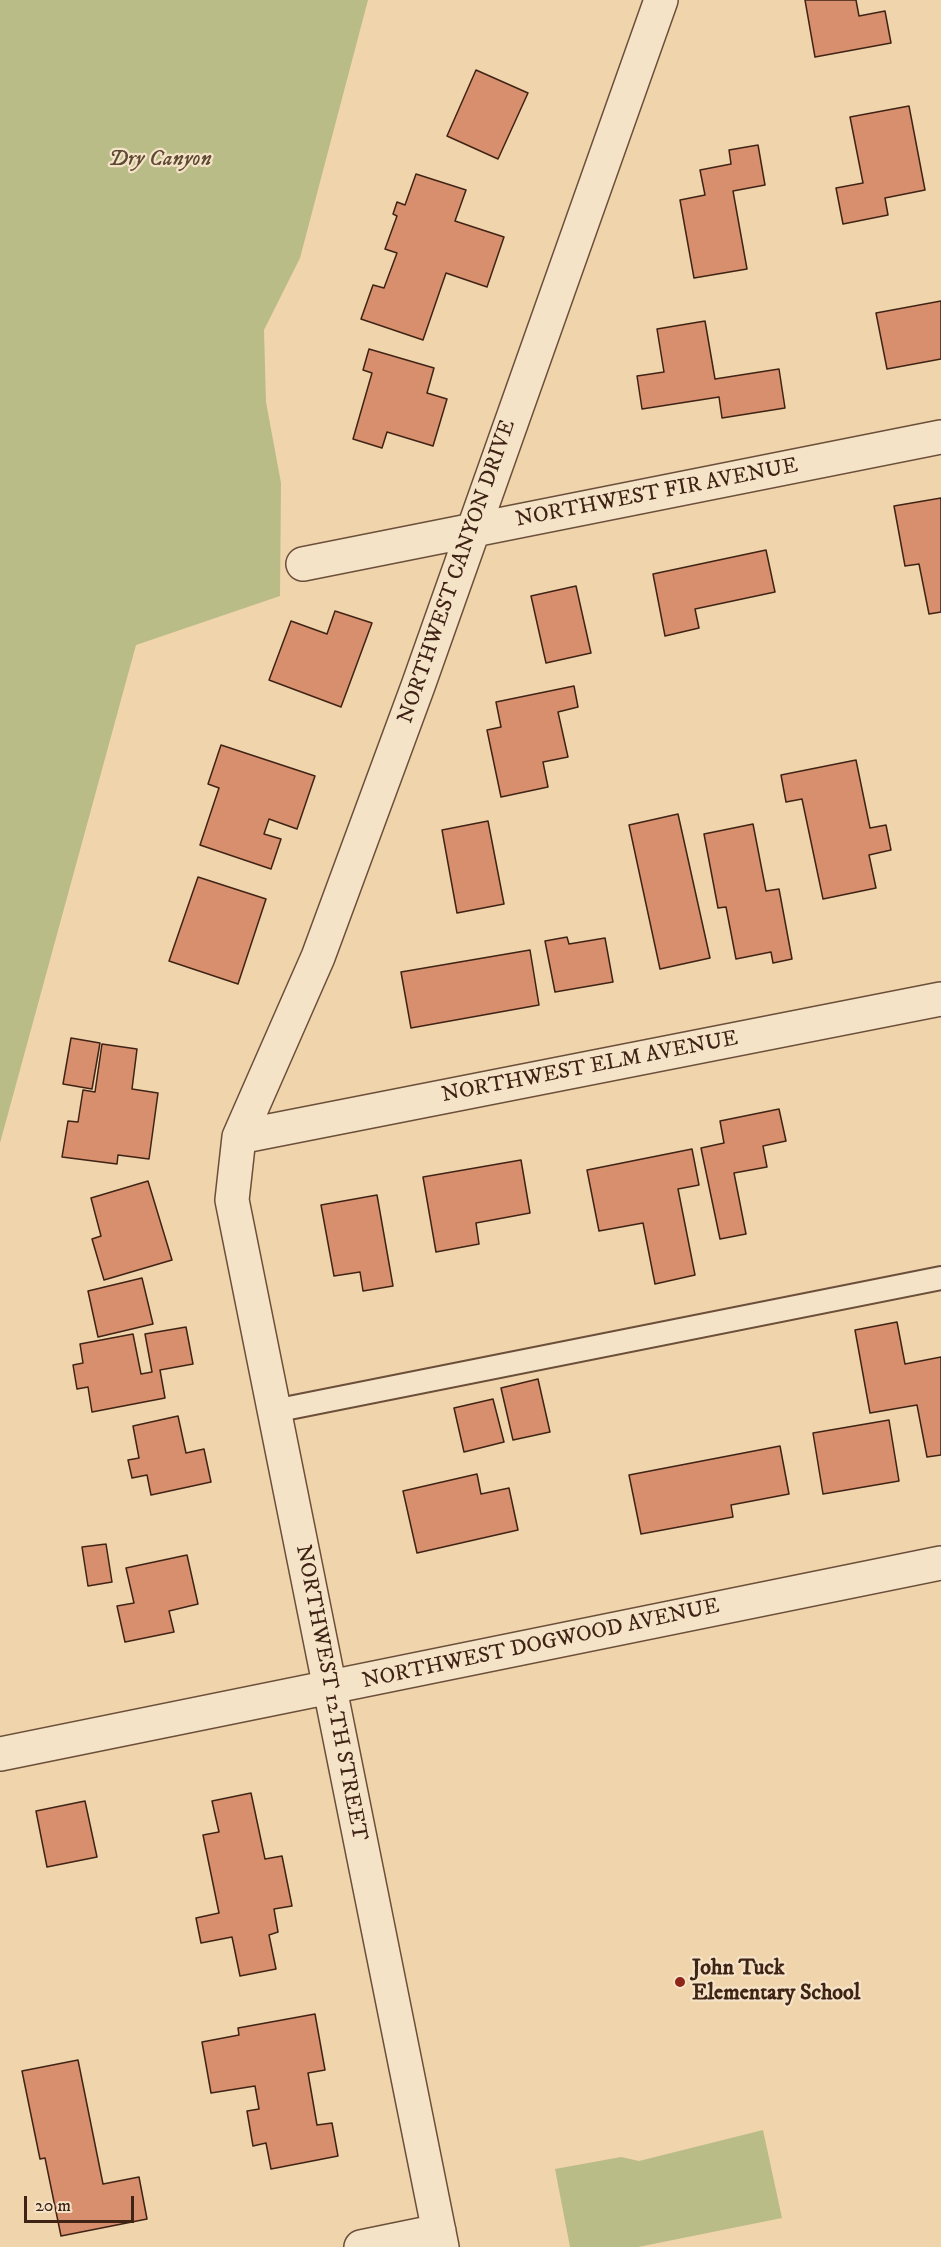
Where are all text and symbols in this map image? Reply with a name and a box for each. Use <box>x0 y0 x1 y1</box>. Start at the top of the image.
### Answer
park label: Dry Canyon <box>108 147 212 173</box>
street label: NORTHWEST CANYON DRIVE <box>394 417 522 727</box>
street label: NORTHWEST FIR AVENUE <box>514 454 800 534</box>
street label: NORTHWEST ELM AVENUE <box>440 1026 740 1110</box>
street label: NORTHWEST 12TH STREET <box>288 1543 372 1843</box>
street label: NORTHWEST DOGWOOD AVENUE <box>360 1594 722 1696</box>
place label: John Tuck Elementary School <box>692 1956 860 2008</box>
marker: John Tuck Elementary School <box>673 1975 687 1989</box>
scale bar <box>27 2184 136 2222</box>
text: 20 m <box>35 2195 71 2217</box>

